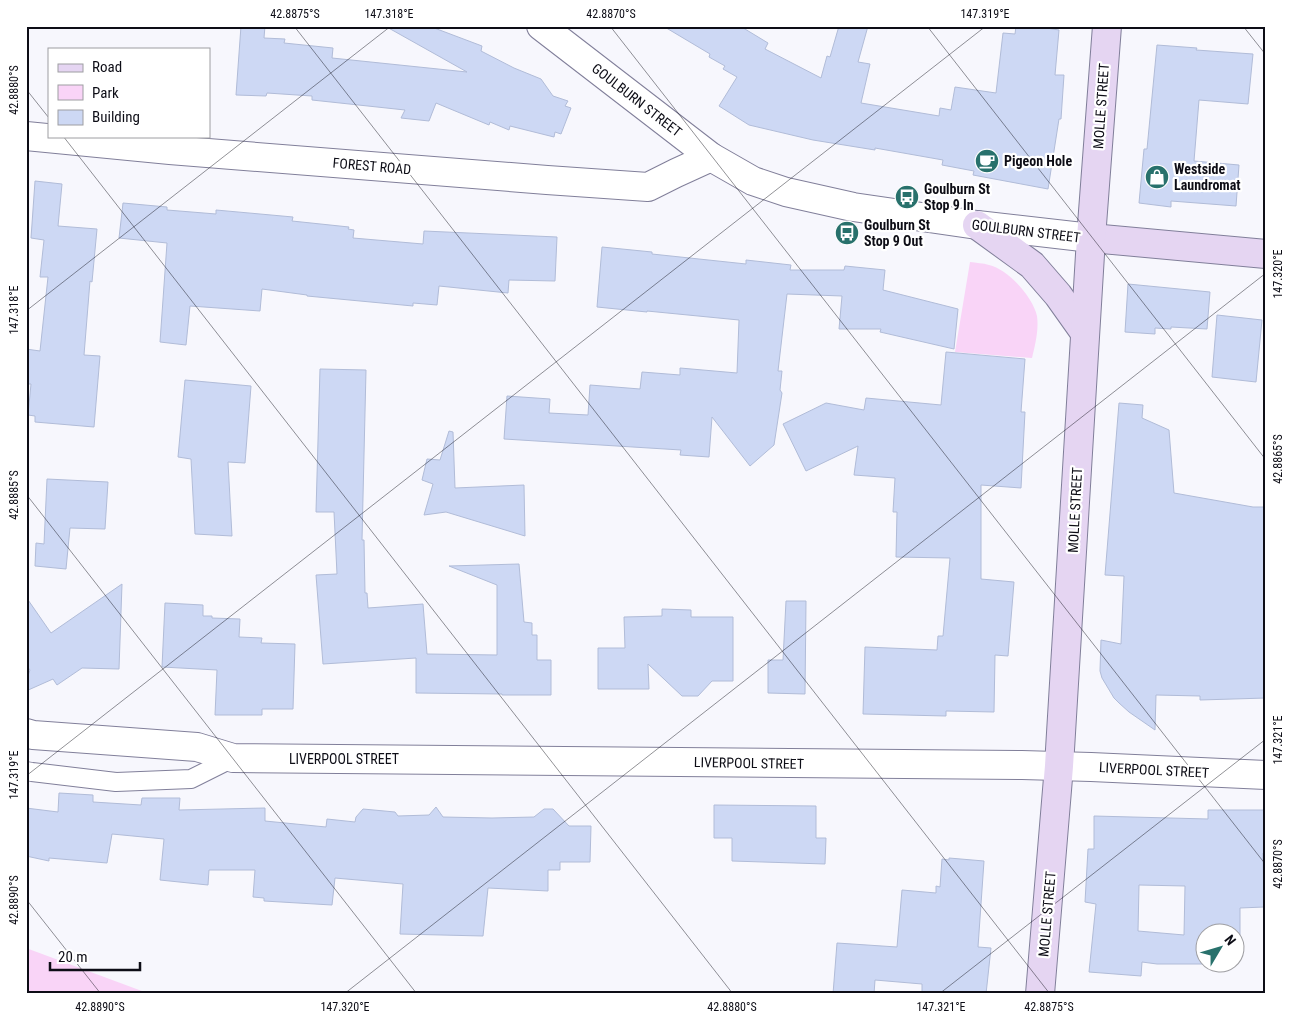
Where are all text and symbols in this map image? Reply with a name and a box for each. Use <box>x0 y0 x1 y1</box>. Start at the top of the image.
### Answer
text: 42.8875°S <box>270 7 320 21</box>
text: 147.318°E <box>364 7 414 21</box>
text: 42.8870°S <box>586 7 636 21</box>
text: 147.319°E <box>960 7 1010 21</box>
legend <box>48 48 210 138</box>
text: Road <box>92 58 122 76</box>
street label: GOULBURN STREET <box>589 60 685 140</box>
street label: MOLLE STREET <box>1090 63 1112 149</box>
text: 42.8880°S <box>7 65 21 115</box>
text: Park <box>92 84 119 102</box>
text: Building <box>92 108 140 126</box>
cafe icon: Pigeon Hole <box>974 148 1000 174</box>
place label: Pigeon Hole <box>1004 153 1072 169</box>
street label: FOREST ROAD <box>332 155 412 177</box>
place label: Westside Laundromat <box>1174 161 1241 193</box>
shop icon: Westside Laundromat <box>1144 164 1170 190</box>
place label: Goulburn St Stop 9 In <box>924 181 990 213</box>
bus stop icon: Goulburn St Stop 9 In <box>894 184 920 210</box>
street label: GOULBURN STREET <box>971 216 1081 246</box>
place label: Goulburn St Stop 9 Out <box>864 217 930 249</box>
bus stop icon: Goulburn St Stop 9 Out <box>834 220 860 246</box>
text: 147.320°E <box>1271 249 1285 299</box>
text: 147.318°E <box>7 285 21 335</box>
text: 42.8865°S <box>1271 434 1285 484</box>
street label: MOLLE STREET <box>1065 467 1085 553</box>
text: 42.8885°S <box>7 470 21 520</box>
text: 147.321°E <box>1271 715 1285 765</box>
text: 147.319°E <box>7 750 21 800</box>
street label: LIVERPOOL STREET <box>289 751 399 767</box>
street label: LIVERPOOL STREET <box>694 754 804 772</box>
street label: LIVERPOOL STREET <box>1099 759 1209 781</box>
text: 42.8870°S <box>1271 839 1285 889</box>
street label: MOLLE STREET <box>1035 871 1059 957</box>
text: 42.8890°S <box>7 875 21 925</box>
north arrow <box>1194 922 1244 972</box>
text: N <box>1221 932 1239 948</box>
scale bar <box>50 940 140 972</box>
text: 20 m <box>58 948 88 966</box>
text: 42.8890°S <box>75 1000 125 1014</box>
text: 147.320°E <box>320 1000 370 1014</box>
text: 42.8880°S <box>707 1000 757 1014</box>
text: 147.321°E <box>916 1000 966 1014</box>
text: 42.8875°S <box>1024 1000 1074 1014</box>

